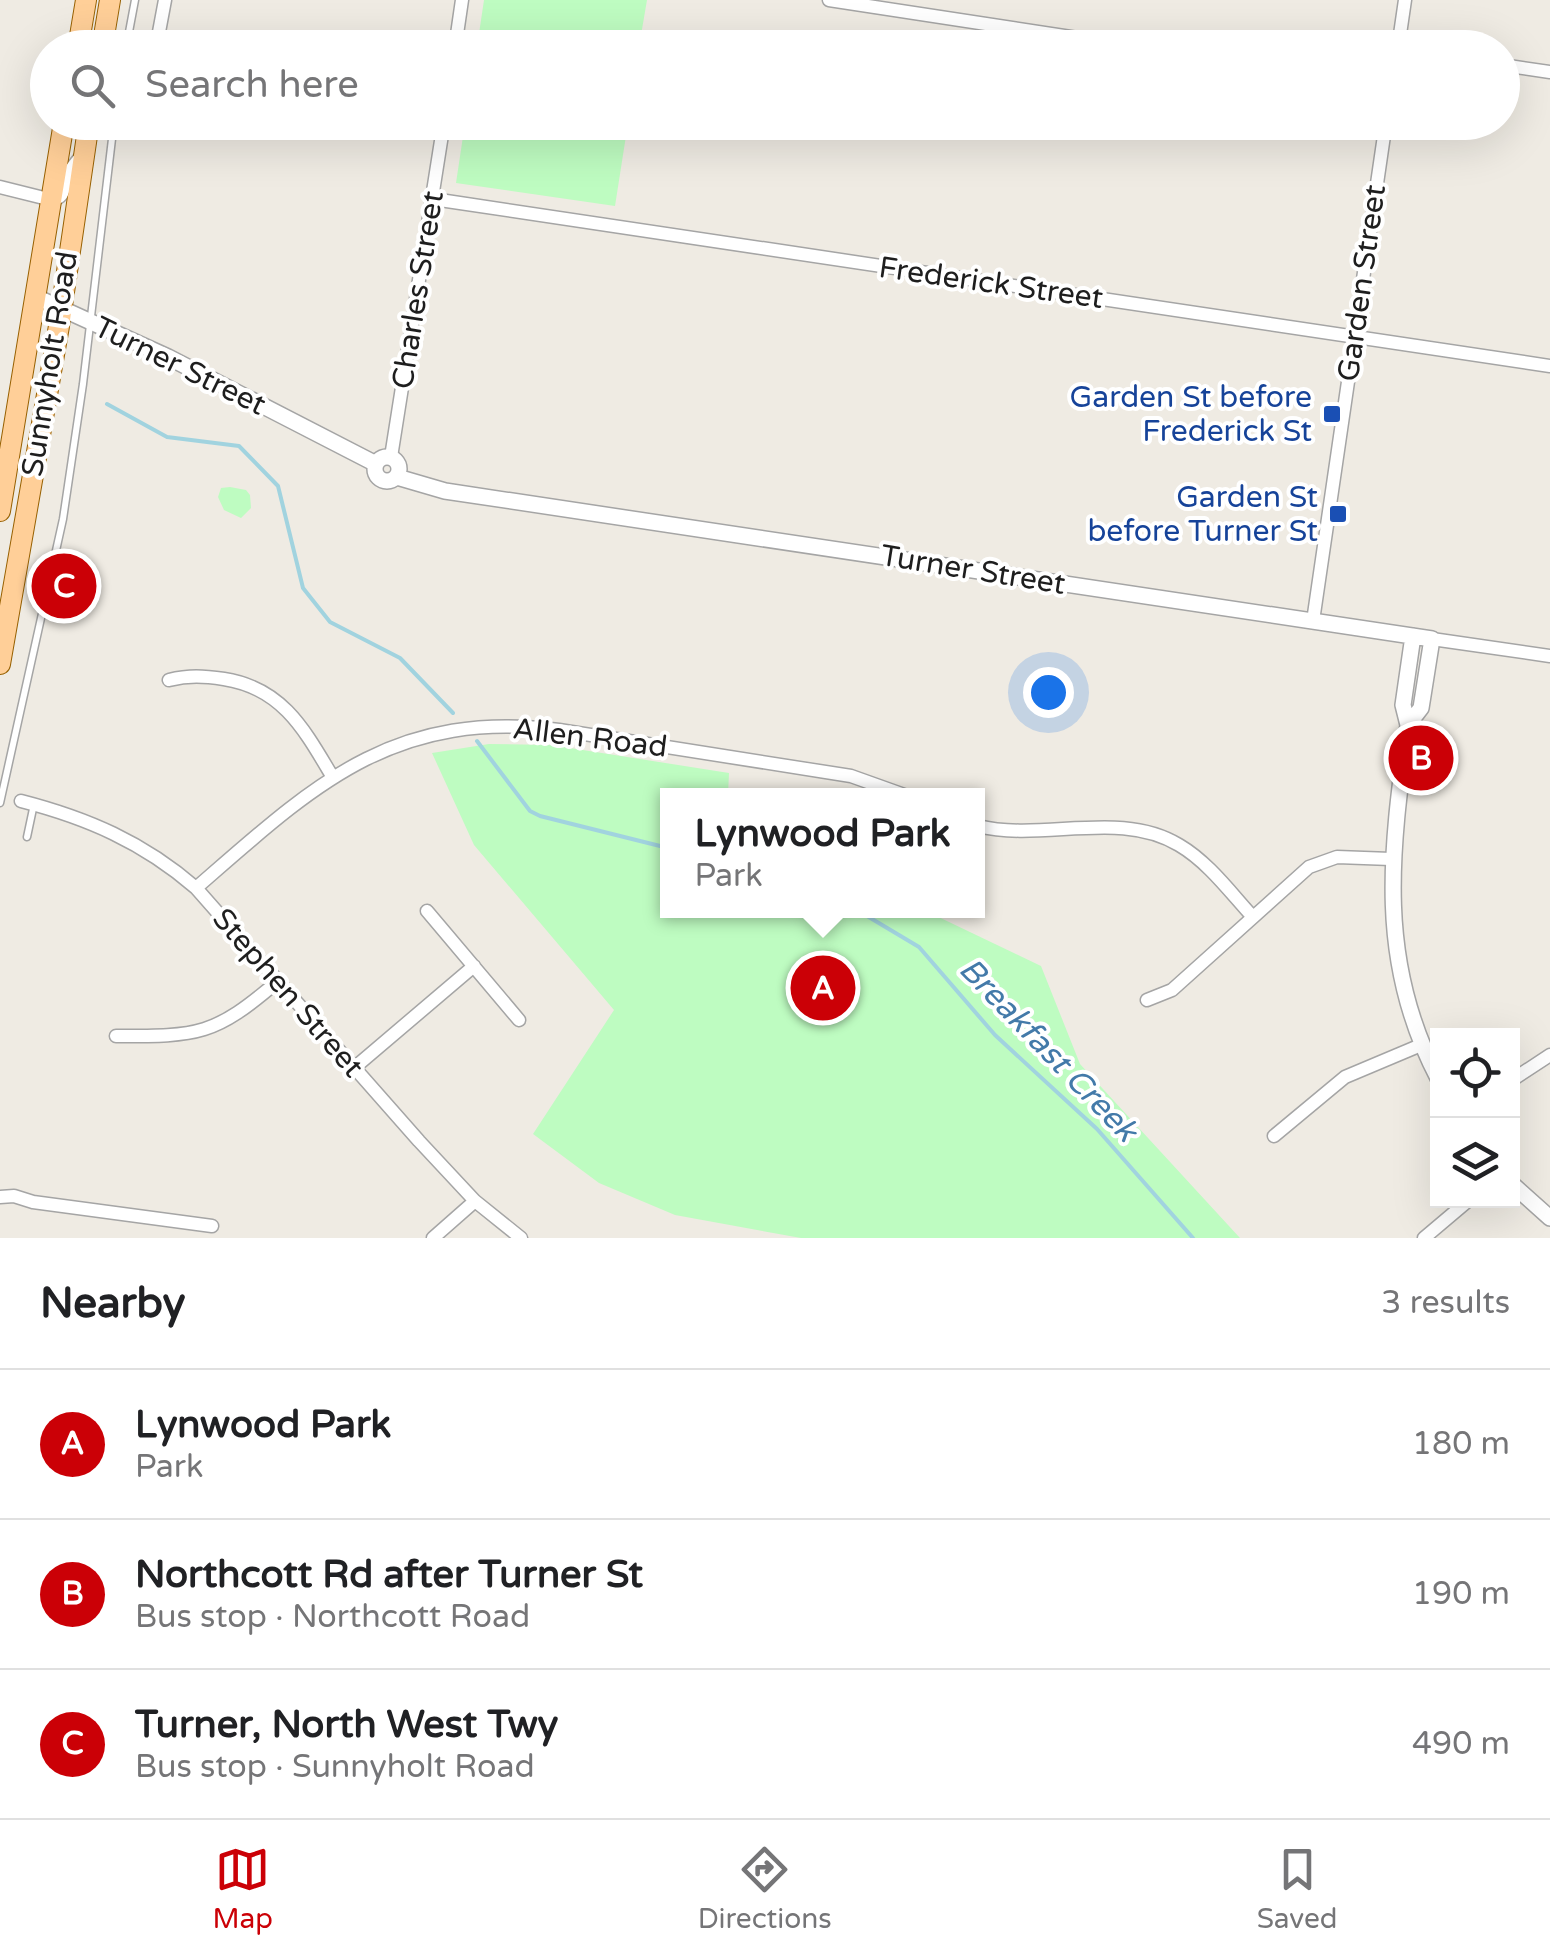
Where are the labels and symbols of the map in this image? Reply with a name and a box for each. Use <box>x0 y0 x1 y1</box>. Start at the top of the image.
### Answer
street label: Garden Street <box>1330 182 1394 384</box>
street label: Charles Street <box>384 188 452 392</box>
street label: Sunnyholt Road <box>14 249 86 479</box>
street label: Frederick Street <box>876 249 1106 317</box>
street label: Turner Street <box>88 308 272 424</box>
place label: Garden St before Frederick St <box>1070 379 1312 450</box>
marker: Garden St before Frederick St <box>1321 403 1343 425</box>
place label: Garden St before Turner St <box>1087 479 1318 550</box>
marker: Garden St before Turner St <box>1327 503 1349 525</box>
street label: Turner Street <box>878 537 1068 603</box>
pin: C <box>32 548 96 624</box>
your location <box>1023 667 1074 718</box>
street label: Allen Road <box>511 710 669 766</box>
pin: B <box>1388 720 1454 796</box>
street label: Stephen Street <box>204 901 372 1085</box>
pin: A <box>790 950 856 1026</box>
water label: Breakfast Creek <box>951 950 1147 1151</box>

